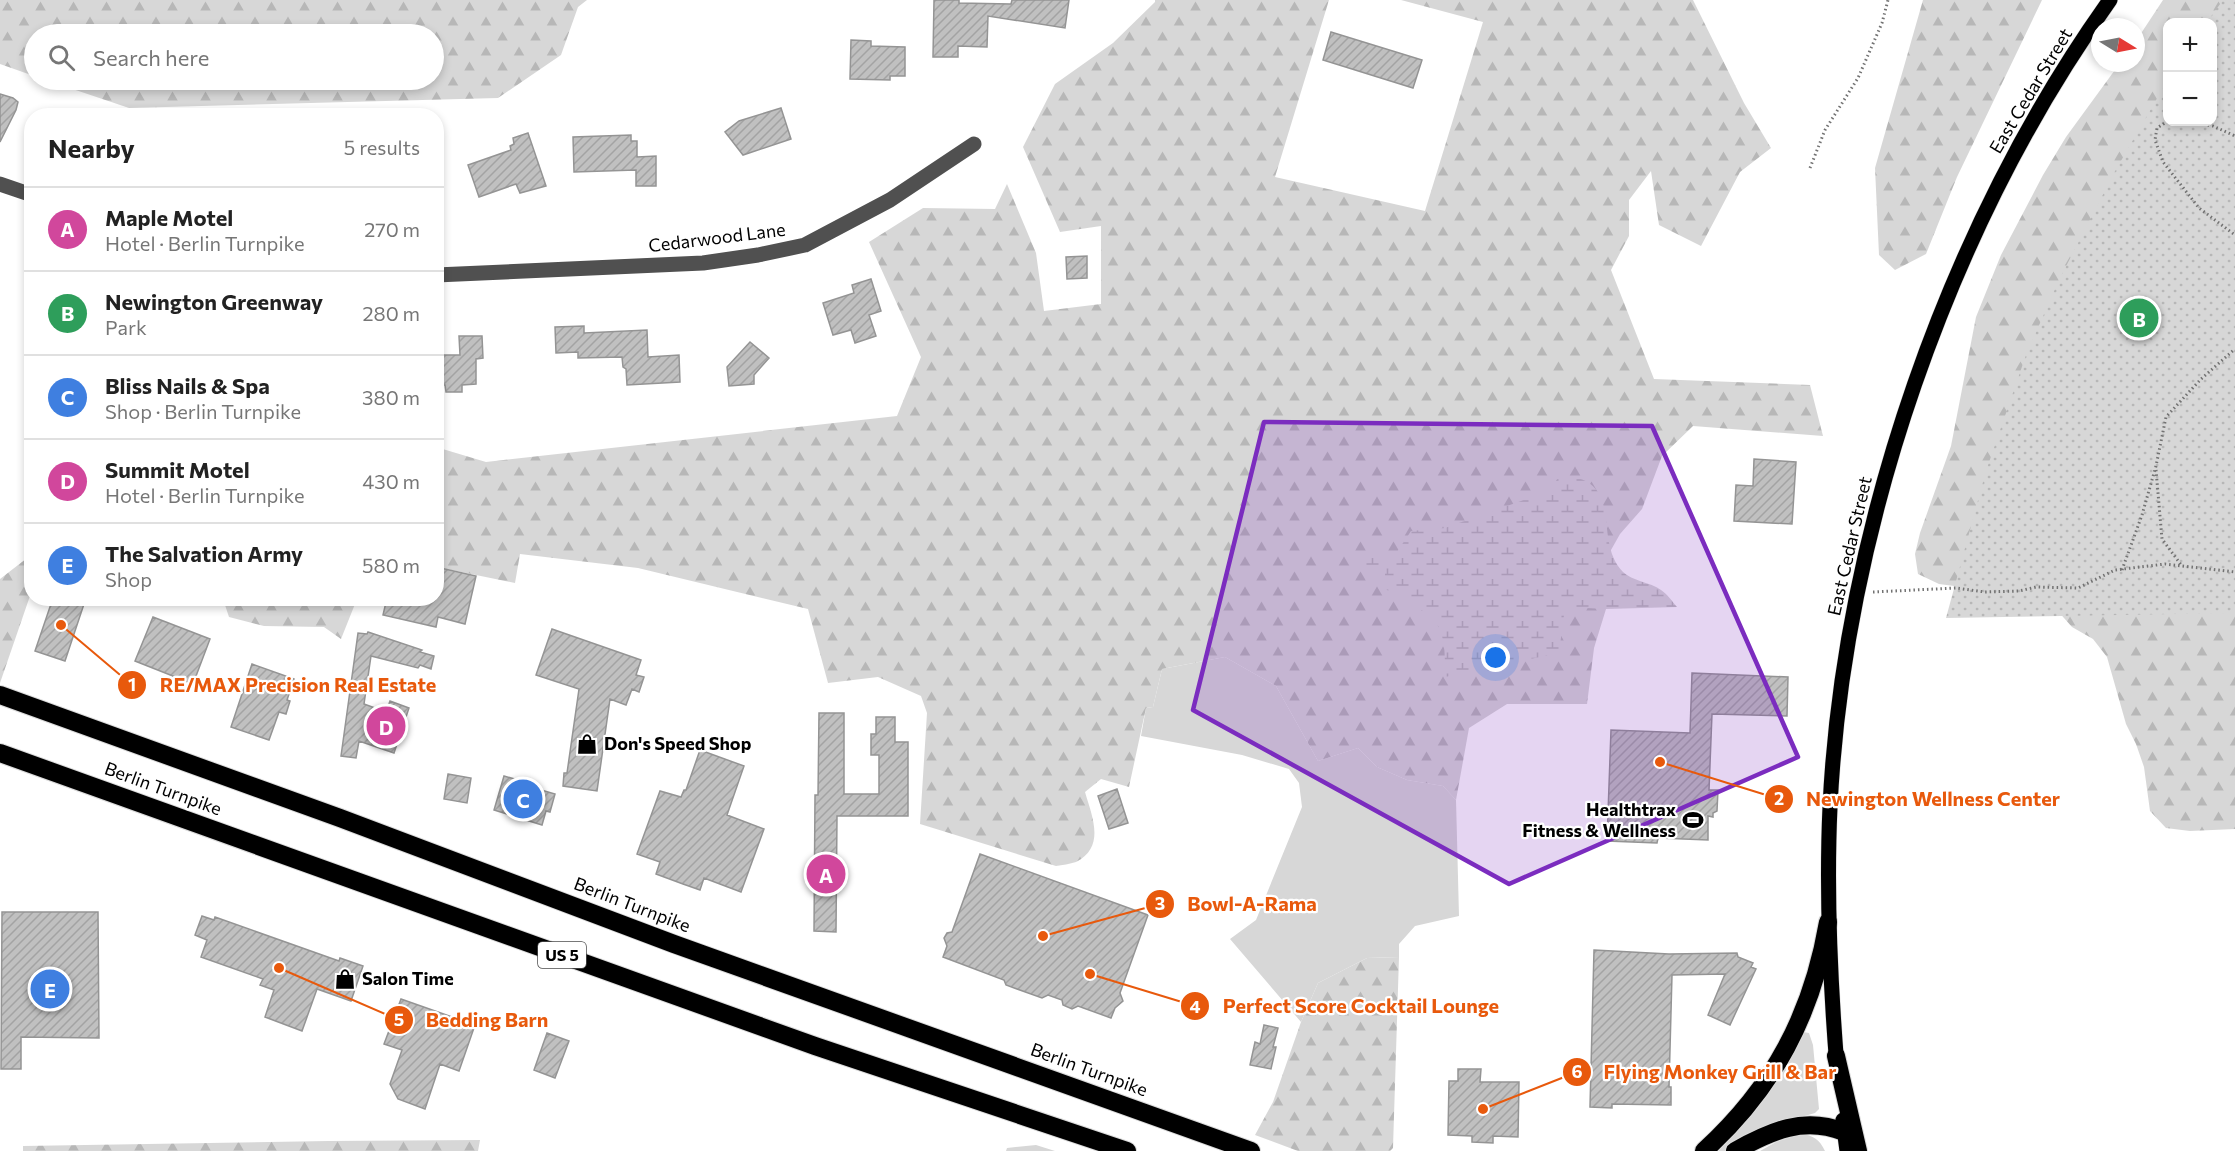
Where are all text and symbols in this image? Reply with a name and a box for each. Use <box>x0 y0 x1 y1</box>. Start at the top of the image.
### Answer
north arrow <box>2091 18 2145 72</box>
map controls <box>2163 18 2217 126</box>
button: + <box>2163 18 2217 72</box>
search box <box>24 24 444 90</box>
street label: East Cedar Street <box>1984 24 2076 157</box>
icon: search <box>45 41 78 74</box>
text: Search here <box>93 44 209 71</box>
button: − <box>2163 72 2217 126</box>
text: Nearby <box>48 132 135 163</box>
text: 5 results <box>344 135 420 159</box>
text: Maple Motel <box>105 204 233 231</box>
text: A <box>60 217 75 241</box>
text: 270 m <box>364 217 420 241</box>
street label: Cedarwood Lane <box>647 218 787 256</box>
text: Hotel · Berlin Turnpike <box>105 231 305 255</box>
text: Newington Greenway <box>105 288 323 315</box>
pin: B <box>2120 296 2158 340</box>
text: B <box>61 301 74 325</box>
text: 280 m <box>362 301 420 325</box>
text: Park <box>105 315 147 339</box>
text: Bliss Nails & Spa <box>105 372 270 399</box>
text: C <box>61 385 74 409</box>
text: 380 m <box>362 385 420 409</box>
text: Shop · Berlin Turnpike <box>105 399 301 423</box>
text: Summit Motel <box>105 456 250 483</box>
text: D <box>60 469 75 493</box>
text: 430 m <box>362 469 420 493</box>
street label: East Cedar Street <box>1822 474 1876 618</box>
text: Hotel · Berlin Turnpike <box>105 483 305 507</box>
text: The Salvation Army <box>105 540 303 567</box>
text: E <box>62 553 73 577</box>
text: 580 m <box>362 553 420 577</box>
text: Shop <box>105 567 152 591</box>
your location <box>1481 643 1510 672</box>
callout: RE/MAX Precision Real Estate <box>117 666 448 704</box>
text: RE/MAX Precision Real Estate <box>160 672 436 696</box>
text: 1 <box>128 673 136 695</box>
pin: D <box>366 704 406 748</box>
shop icon: Don's Speed Shop <box>575 732 599 756</box>
place label: Don's Speed Shop <box>604 732 752 754</box>
street label: Berlin Turnpike <box>102 757 225 819</box>
pin: C <box>504 776 542 822</box>
callout: Newington Wellness Center <box>1764 780 2072 818</box>
text: Newington Wellness Center <box>1806 786 2060 810</box>
text: 2 <box>1774 787 1784 809</box>
place label: Healthtrax Fitness & Wellness <box>1522 798 1676 841</box>
sports icon: Healthtrax Fitness & Wellness <box>1681 808 1705 832</box>
pin: A <box>806 852 846 896</box>
street label: Berlin Turnpike <box>571 872 694 936</box>
callout: Bowl-A-Rama <box>1145 885 1329 923</box>
text: Bowl-A-Rama <box>1187 891 1317 915</box>
text: 3 <box>1155 892 1165 914</box>
road number: US 5 <box>538 942 586 968</box>
pin: E <box>31 966 70 1012</box>
shop icon: Salon Time <box>333 967 357 991</box>
place label: Salon Time <box>362 967 454 989</box>
callout: Perfect Score Cocktail Lounge <box>1180 987 1511 1025</box>
text: Perfect Score Cocktail Lounge <box>1223 993 1499 1017</box>
text: 4 <box>1189 995 1201 1017</box>
callout: Bedding Barn <box>384 1001 561 1039</box>
text: Bedding Barn <box>426 1007 548 1031</box>
text: 5 <box>394 1008 404 1030</box>
street label: Berlin Turnpike <box>1028 1038 1151 1100</box>
callout: Flying Monkey Grill & Bar <box>1562 1053 1849 1091</box>
text: Flying Monkey Grill & Bar <box>1604 1059 1836 1083</box>
text: 6 <box>1571 1060 1583 1082</box>

